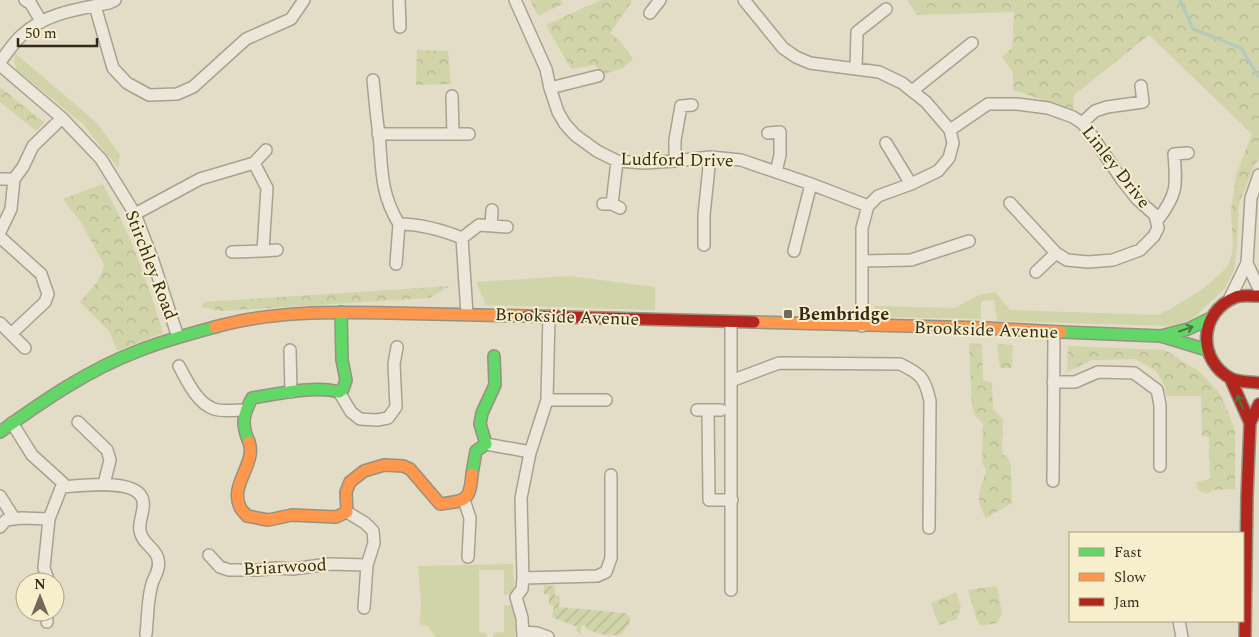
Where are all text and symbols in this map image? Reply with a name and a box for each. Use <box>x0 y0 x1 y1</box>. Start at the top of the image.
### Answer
scale bar <box>18 15 96 47</box>
text: 50 m <box>25 22 57 45</box>
street label: Linley Drive <box>1075 120 1157 214</box>
street label: Ludford Drive <box>620 146 734 174</box>
street label: Stirchley Road <box>118 206 184 324</box>
street label: Brookside Avenue <box>494 301 640 333</box>
place label: Bembridge <box>798 301 889 328</box>
marker: Bembridge <box>782 308 794 320</box>
street label: Brookside Avenue <box>913 314 1059 346</box>
one-way arrow <box>1178 323 1194 333</box>
one-way arrow <box>1235 395 1245 410</box>
legend <box>1069 532 1244 622</box>
text: Fast <box>1114 541 1142 564</box>
street label: Briarwood <box>242 551 328 583</box>
text: Slow <box>1114 566 1146 589</box>
north arrow <box>15 572 65 622</box>
text: N <box>34 574 46 595</box>
text: Jam <box>1114 591 1140 614</box>

